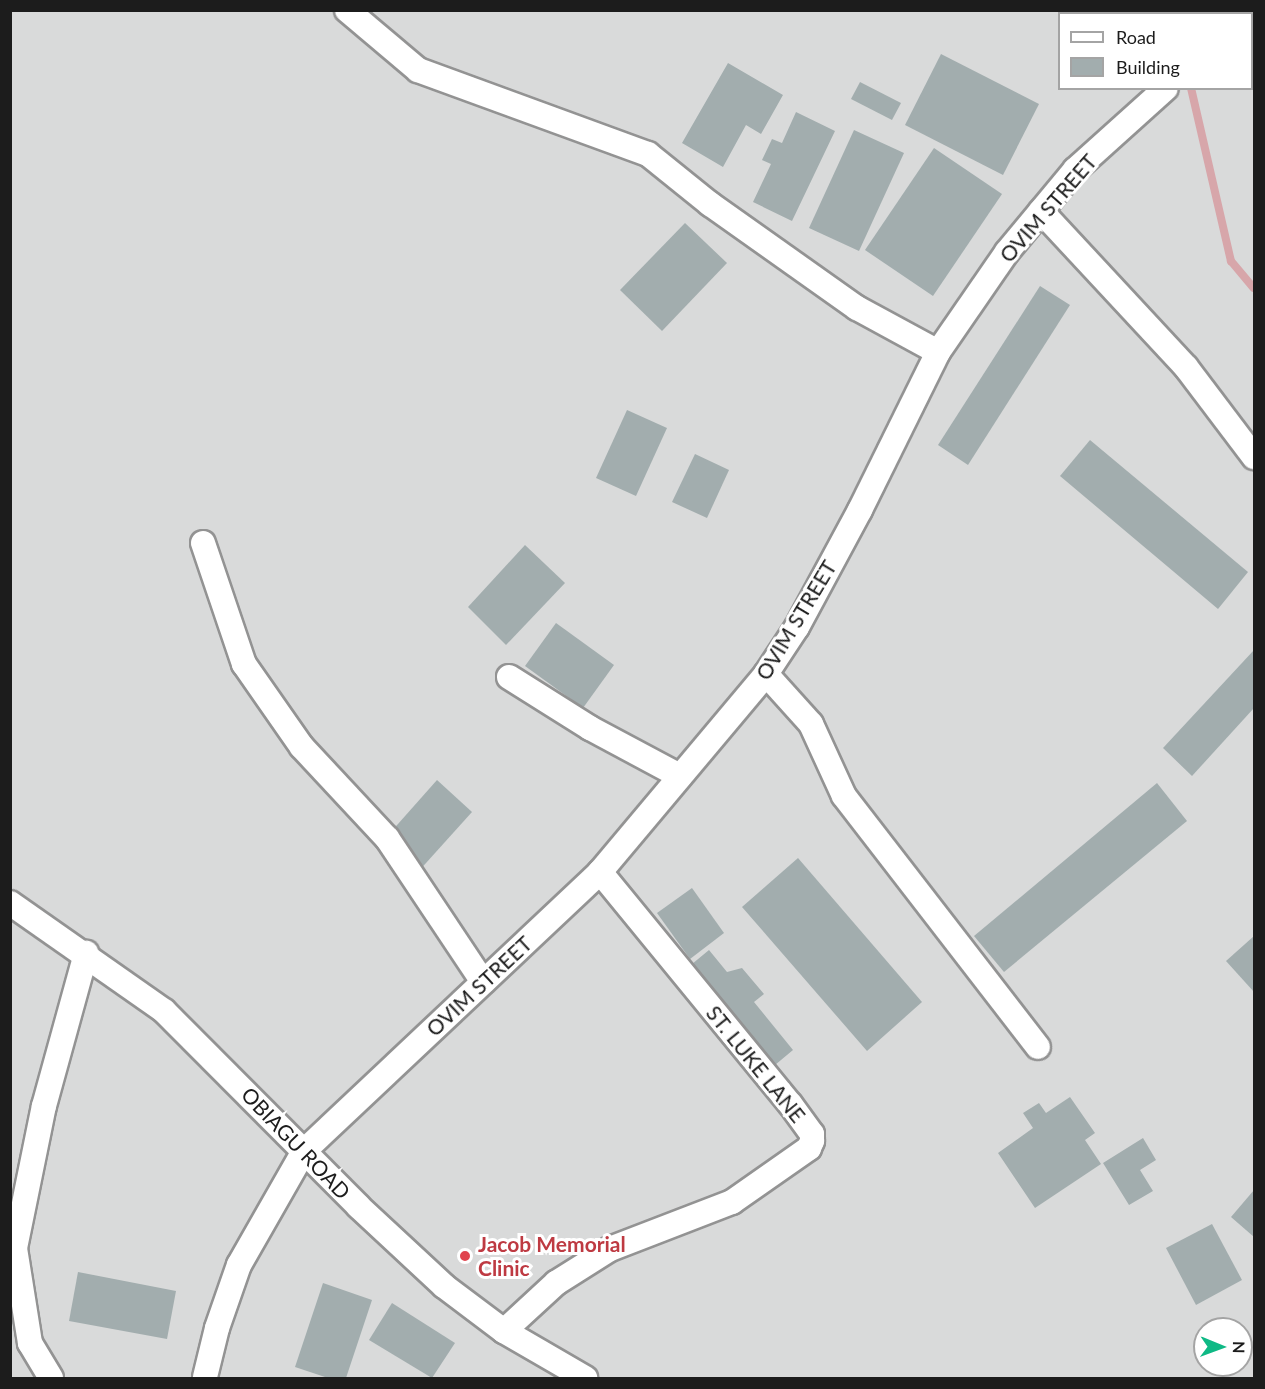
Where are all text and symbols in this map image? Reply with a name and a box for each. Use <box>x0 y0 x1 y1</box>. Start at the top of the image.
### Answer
legend <box>1058 12 1253 90</box>
text: Road <box>1116 26 1156 48</box>
text: Building <box>1116 56 1180 78</box>
street label: OVIM STREET <box>994 149 1102 267</box>
street label: OVIM STREET <box>750 556 842 684</box>
street label: OVIM STREET <box>421 931 537 1041</box>
street label: ST. LUKE LANE <box>701 1001 811 1127</box>
street label: OBIAGU ROAD <box>236 1082 356 1204</box>
place label: Jacob Memorial Clinic <box>478 1231 626 1281</box>
marker: Jacob Memorial Clinic <box>456 1247 474 1265</box>
north arrow <box>1193 1317 1253 1377</box>
text: N <box>1230 1341 1249 1354</box>

